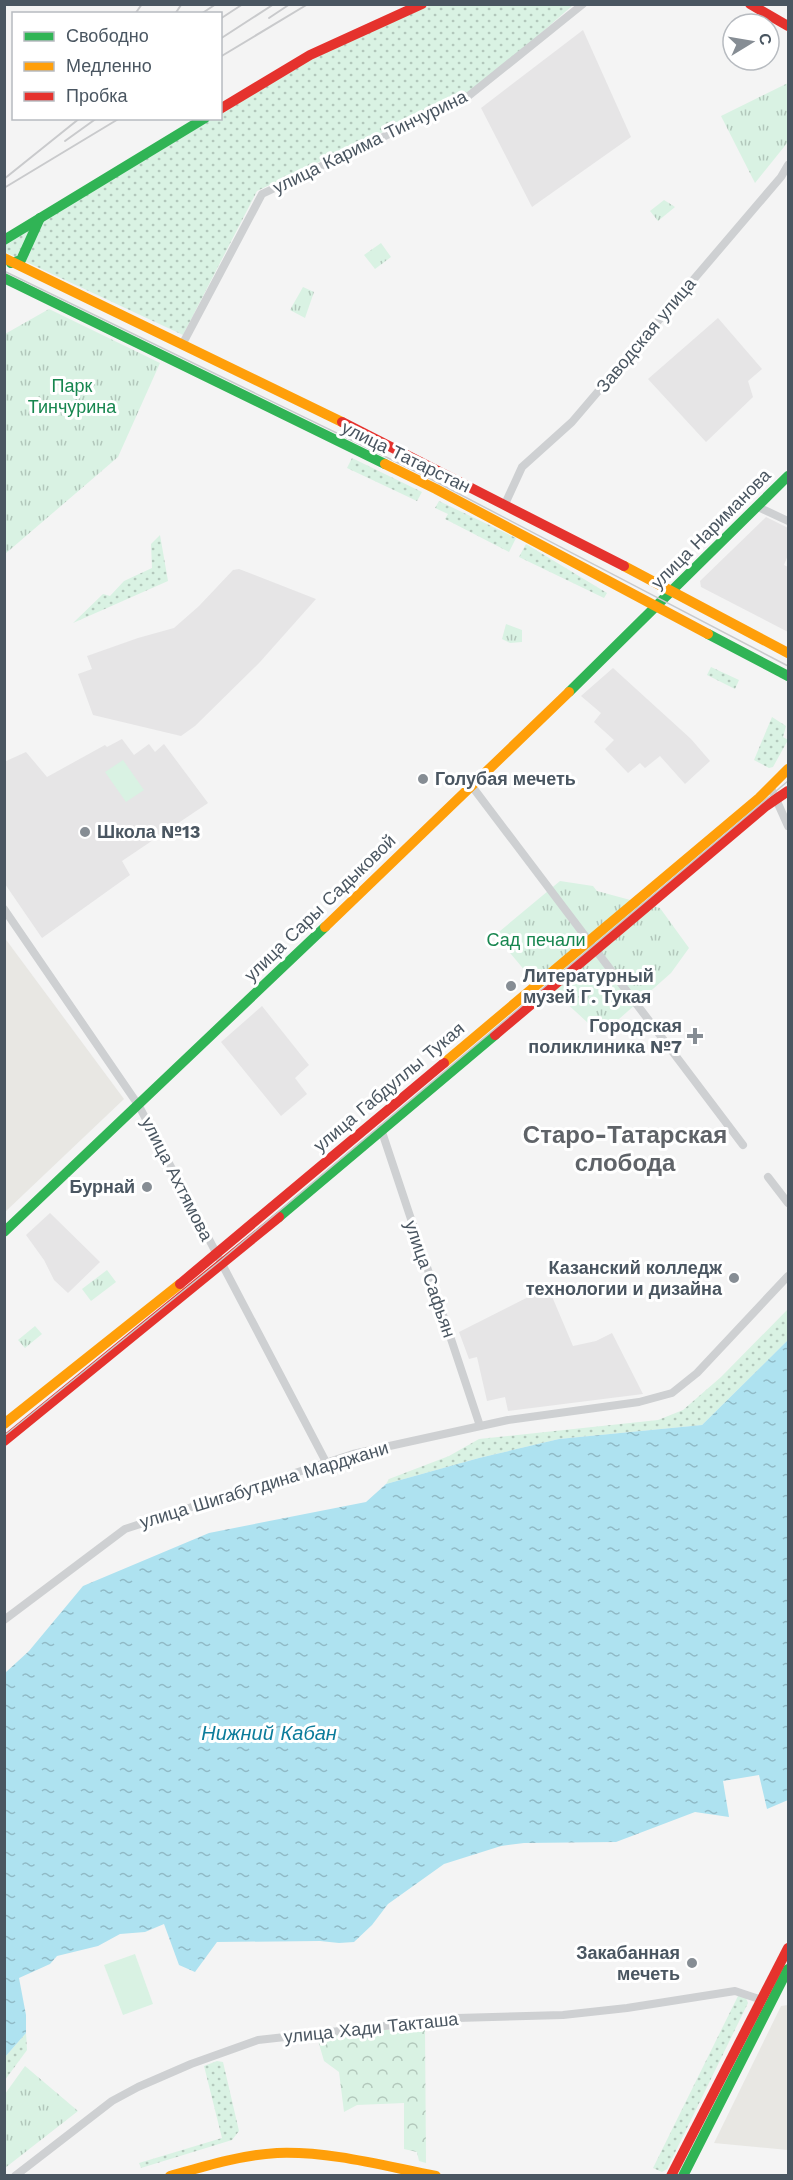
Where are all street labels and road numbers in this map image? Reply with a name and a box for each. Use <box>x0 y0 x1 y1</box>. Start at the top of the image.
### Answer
street label: улица Карима Тинчурина <box>269 85 471 198</box>
street label: Заводская улица <box>592 272 700 396</box>
street label: улица Татарстан <box>338 416 474 497</box>
street label: улица Нариманова <box>647 464 775 593</box>
street label: улица Сары Садыковой <box>240 830 400 985</box>
street label: улица Габдуллы Тукая <box>309 1017 468 1156</box>
street label: улица Ахтямова <box>137 1113 218 1245</box>
street label: улица Сафьян <box>401 1217 460 1340</box>
street label: улица Шигабутдина Марджани <box>137 1437 391 1532</box>
street label: улица Хади Такташа <box>283 2008 460 2047</box>

